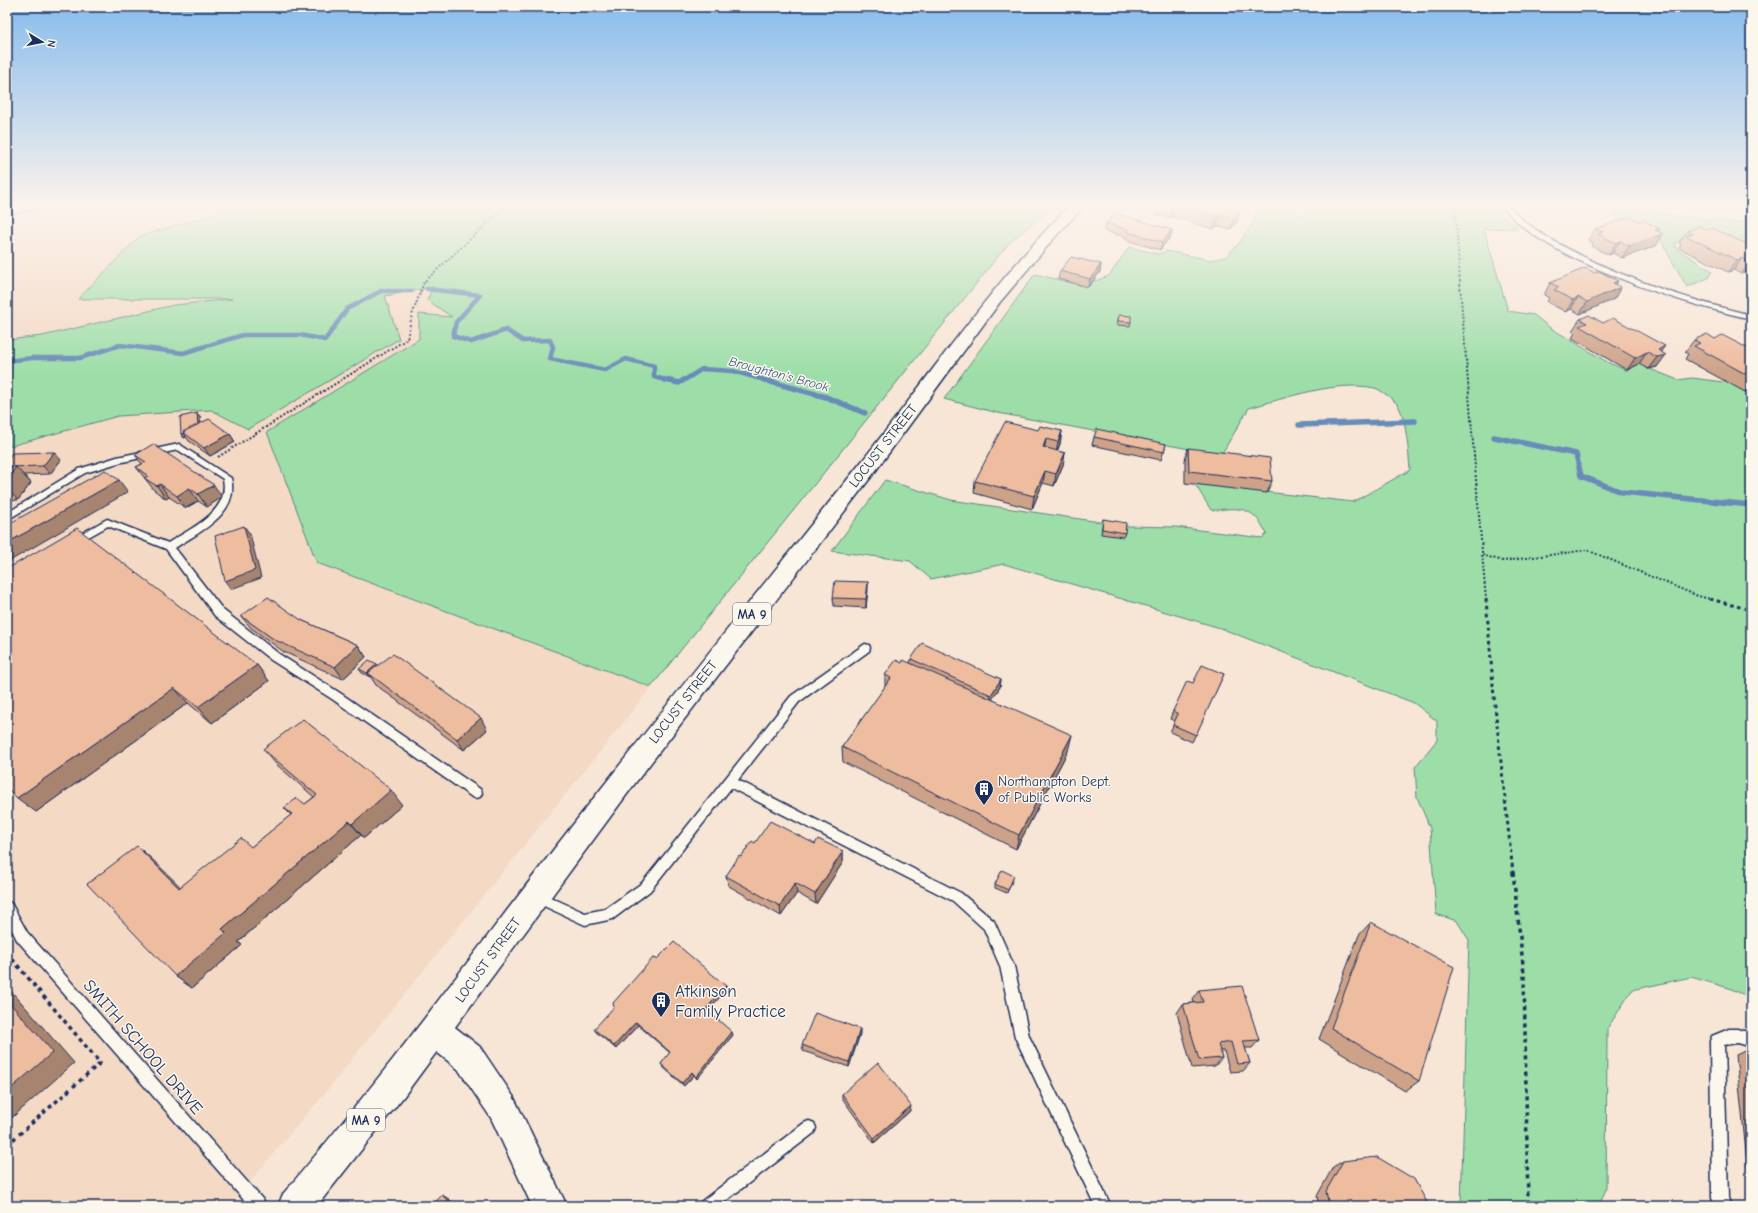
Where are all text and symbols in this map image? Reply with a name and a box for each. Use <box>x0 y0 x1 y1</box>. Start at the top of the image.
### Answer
north arrow <box>22 22 62 62</box>
text: N <box>44 39 58 48</box>
water label: Broughton's Brook <box>727 353 831 395</box>
street label: LOCUST STREET <box>845 400 921 491</box>
road number: MA 9 <box>733 603 771 625</box>
street label: LOCUST STREET <box>645 656 721 747</box>
place label: Northampton Dept. of Public Works <box>998 773 1111 806</box>
building icon: Northampton Dept. of Public Works <box>973 778 995 806</box>
street label: LOCUST STREET <box>451 914 525 1006</box>
street label: SMITH SCHOOL DRIVE <box>79 976 207 1118</box>
place label: Atkinson Family Practice <box>675 982 786 1021</box>
building icon: Atkinson Family Practice <box>650 990 672 1018</box>
road number: MA 9 <box>347 1109 385 1131</box>

